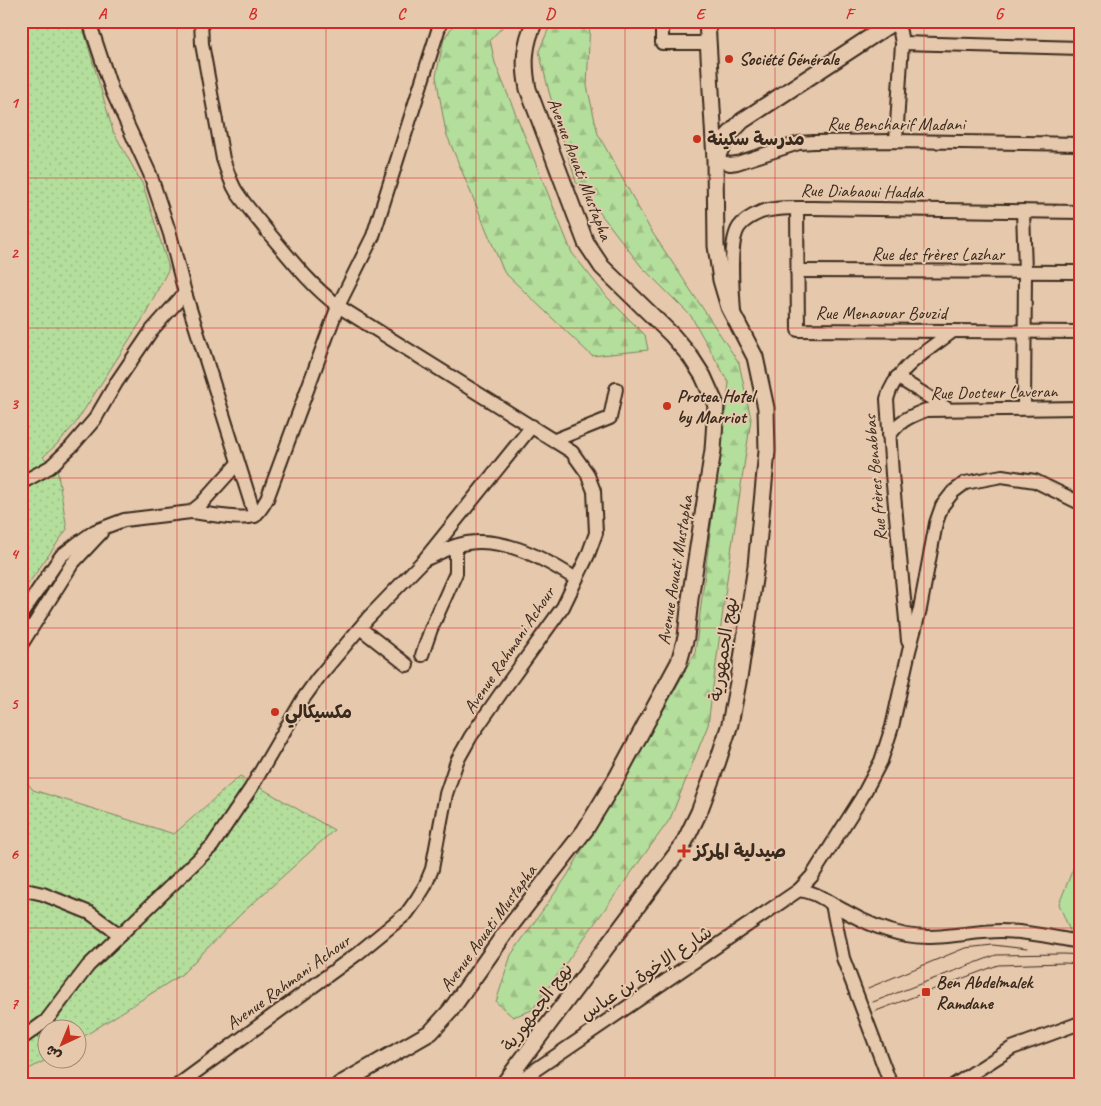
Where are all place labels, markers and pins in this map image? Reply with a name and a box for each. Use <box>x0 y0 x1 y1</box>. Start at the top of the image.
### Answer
place label: Société Générale <box>739 48 841 70</box>
marker: Société Générale <box>723 53 735 65</box>
place label: مدرسة سكينة <box>707 128 805 150</box>
marker: مدرسة سكينة <box>691 133 703 145</box>
place label: Protea Hotel by Marriot <box>677 385 758 428</box>
marker: Protea Hotel by Marriot <box>661 400 673 412</box>
place label: مكسيكالي <box>285 701 352 728</box>
marker: مكسيكالي <box>269 706 281 718</box>
place label: صيدلية المركز <box>692 840 786 862</box>
marker: صيدلية المركز <box>678 845 690 857</box>
place label: Ben Abdelmalek Ramdane <box>936 971 1034 1014</box>
marker: Ben Abdelmalek Ramdane <box>920 986 932 998</box>

